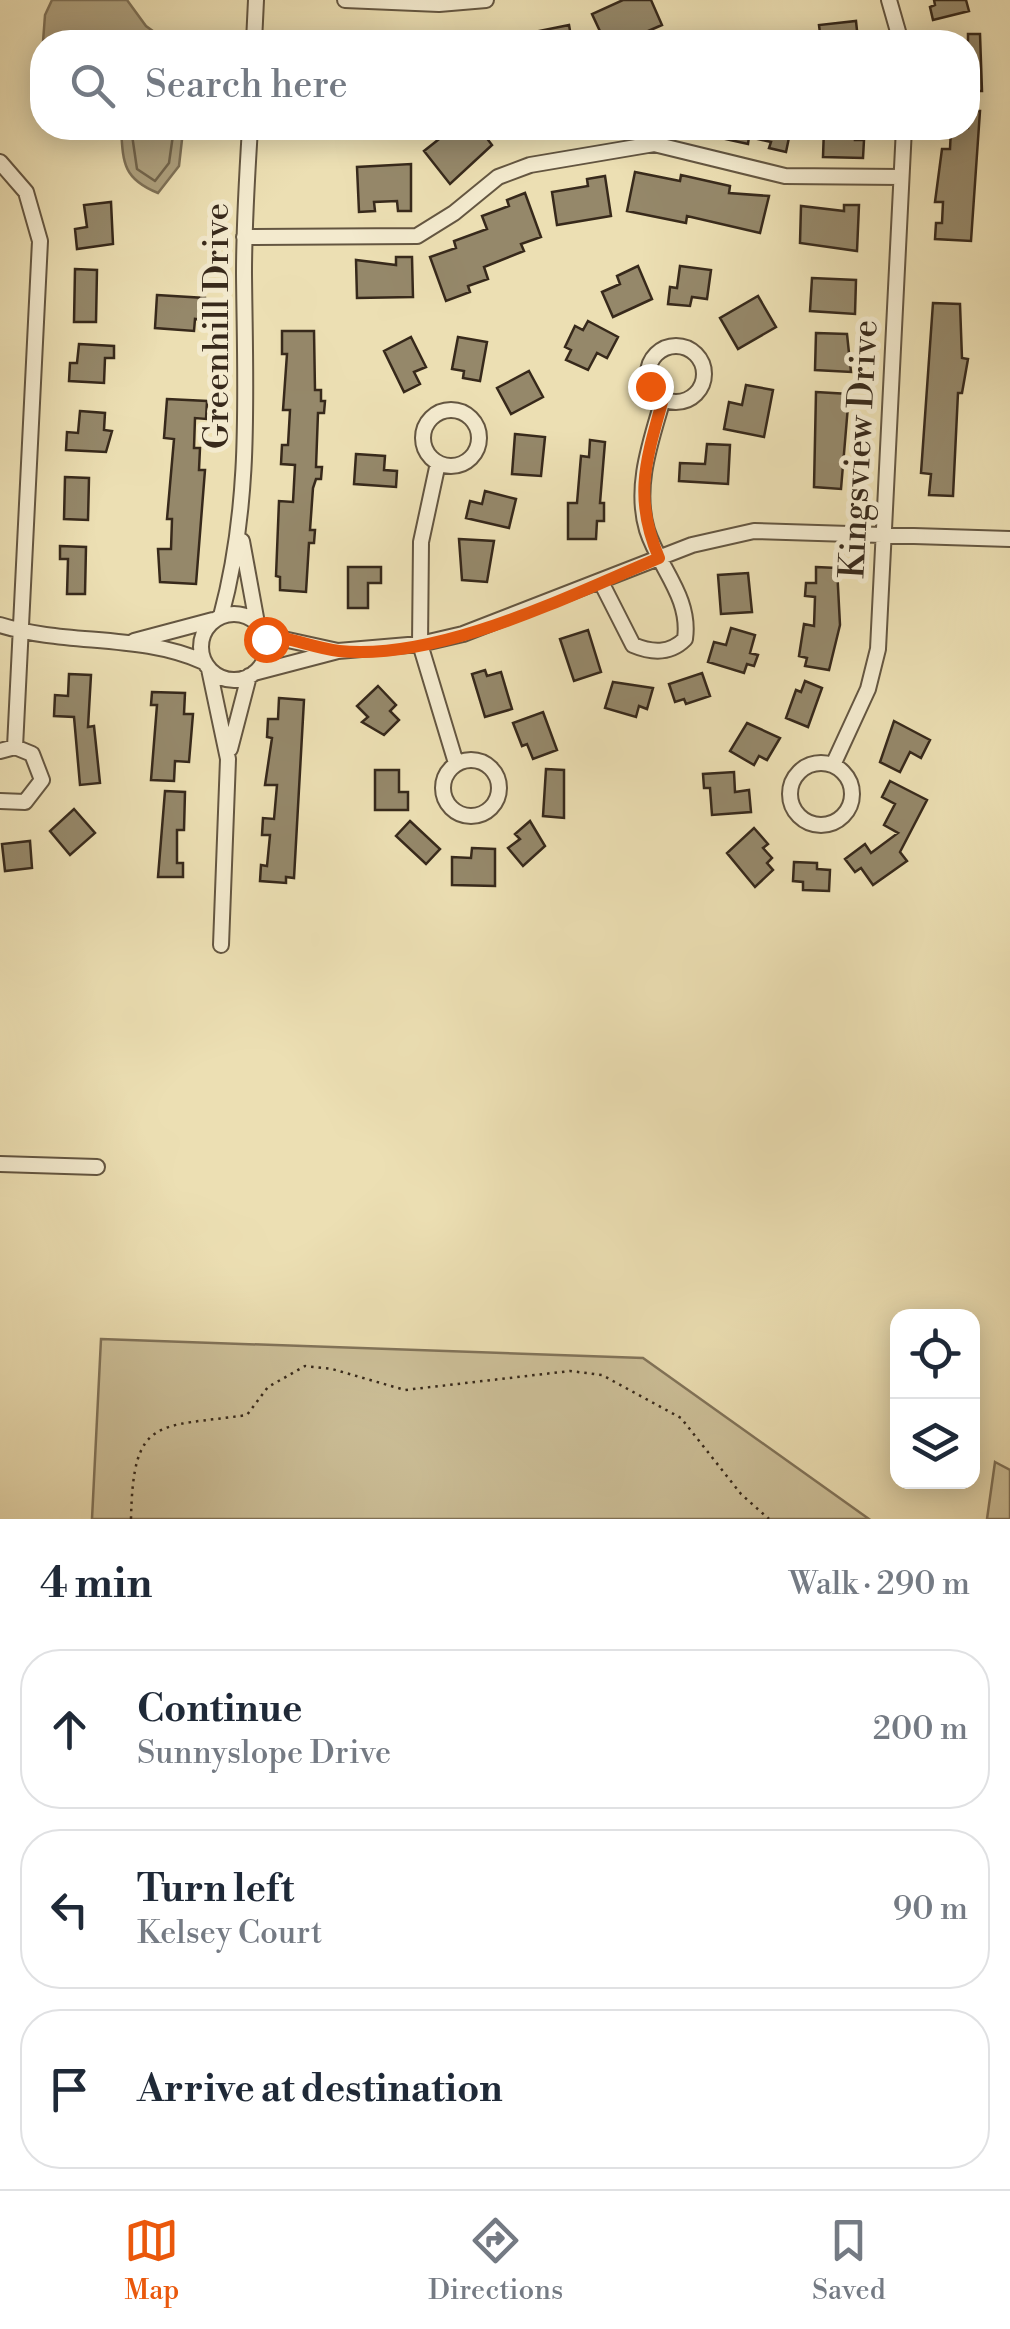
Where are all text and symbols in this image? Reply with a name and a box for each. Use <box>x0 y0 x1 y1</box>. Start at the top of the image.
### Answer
search box <box>30 30 980 140</box>
icon: search <box>65 58 120 113</box>
text: Search here <box>145 62 348 109</box>
street label: Greenhill Drive <box>196 203 239 449</box>
street label: Kingsview Drive <box>831 319 888 580</box>
route end <box>628 364 674 410</box>
route start <box>244 617 290 663</box>
map controls <box>890 1309 980 1489</box>
button: locate <box>890 1309 980 1399</box>
button: layers <box>890 1399 980 1489</box>
text: 4 min <box>40 1558 152 1611</box>
text: Walk · 290 m <box>789 1564 970 1604</box>
text: Continue <box>137 1686 302 1733</box>
icon: ahead <box>42 1702 97 1757</box>
text: 200 m <box>873 1709 968 1749</box>
text: Sunnyslope Drive <box>137 1733 391 1773</box>
text: Turn left <box>137 1866 294 1913</box>
icon: left <box>42 1882 97 1937</box>
text: 90 m <box>893 1889 968 1929</box>
text: Kelsey Court <box>137 1913 322 1953</box>
icon: arrive <box>42 2062 97 2117</box>
text: Arrive at destination <box>137 2066 503 2113</box>
tab: Map <box>124 2213 179 2308</box>
tab: Directions <box>428 2213 563 2308</box>
tab: Saved <box>812 2213 886 2308</box>

